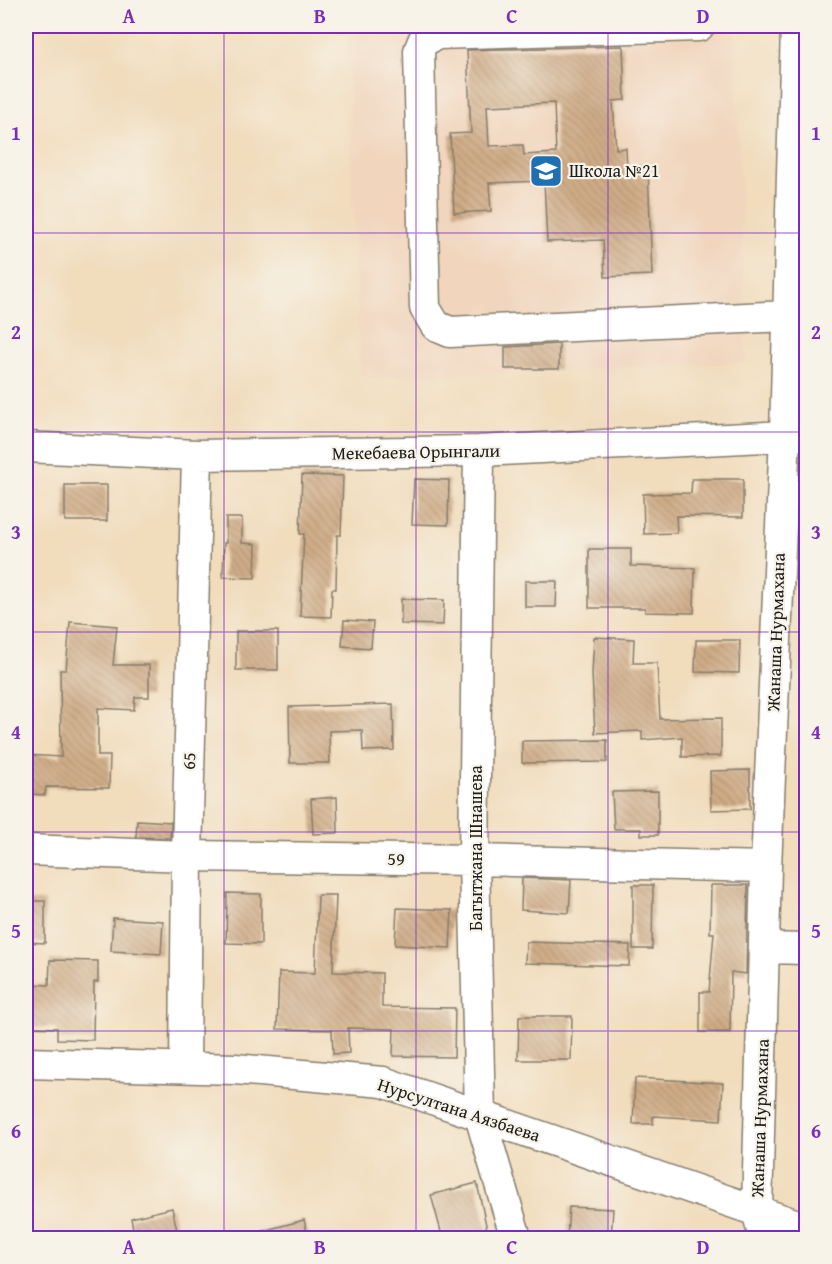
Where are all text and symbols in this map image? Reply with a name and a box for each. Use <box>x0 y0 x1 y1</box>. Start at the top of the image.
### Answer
text: A <box>123 1 136 30</box>
text: B <box>314 1 326 30</box>
text: C <box>506 1 518 30</box>
text: D <box>696 1 710 30</box>
text: 1 <box>11 118 21 147</box>
text: 1 <box>811 118 821 147</box>
school or university icon: Школа №21 <box>528 153 564 189</box>
place label: Школа №21 <box>569 157 659 184</box>
text: 2 <box>11 317 21 346</box>
text: 2 <box>811 317 821 346</box>
street label: Мекебаева Орынгали <box>332 437 501 466</box>
text: 3 <box>11 517 21 546</box>
text: 3 <box>811 517 821 546</box>
street label: Жанаша Нурмахана <box>759 552 792 713</box>
text: 4 <box>11 717 21 746</box>
text: 4 <box>811 717 821 746</box>
street label: 65 <box>175 752 202 770</box>
street label: Багытжана Шнашева <box>462 765 489 931</box>
street label: 59 <box>387 845 405 872</box>
text: 5 <box>11 916 21 945</box>
text: 5 <box>811 916 821 945</box>
street label: Жанаша Нурмахана <box>743 1038 776 1199</box>
street label: Нурсултана Аязбаева <box>374 1070 544 1149</box>
text: 6 <box>11 1116 21 1145</box>
text: 6 <box>811 1116 821 1145</box>
text: A <box>123 1232 136 1261</box>
text: B <box>314 1232 326 1261</box>
text: C <box>506 1232 518 1261</box>
text: D <box>696 1232 710 1261</box>

